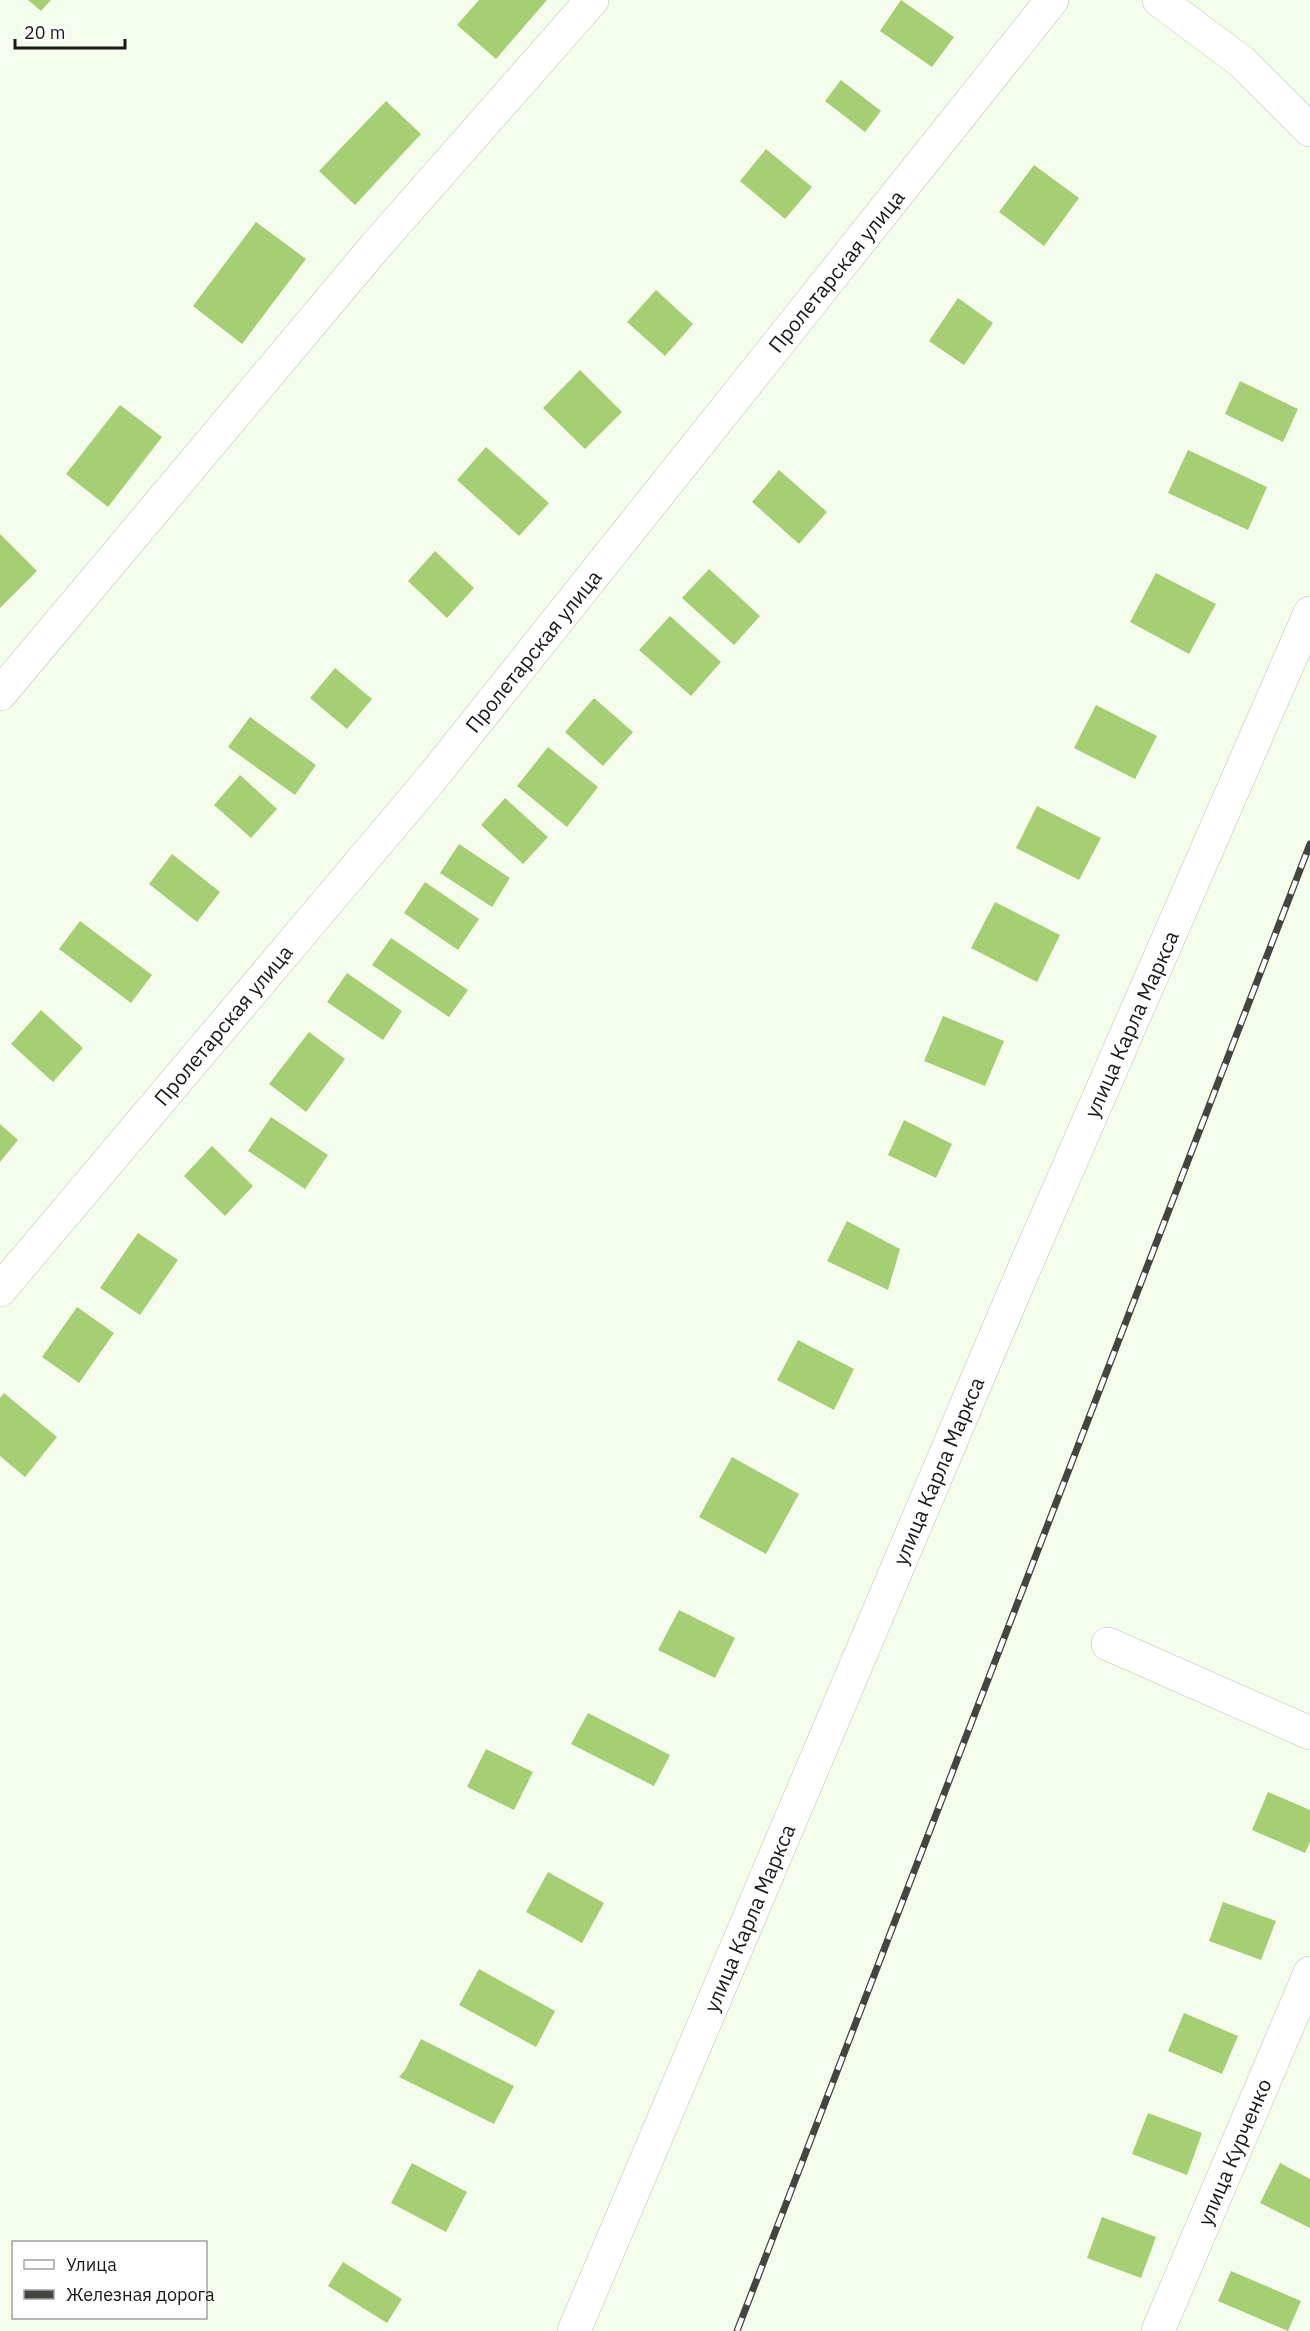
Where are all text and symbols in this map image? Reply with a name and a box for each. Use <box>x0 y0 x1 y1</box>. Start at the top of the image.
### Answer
scale bar <box>15 12 124 50</box>
text: 20 m <box>24 21 66 44</box>
street label: Пролетарская улица <box>762 184 910 358</box>
street label: Пролетарская улица <box>459 564 607 738</box>
street label: улица Карла Маркса <box>1077 926 1185 1122</box>
street label: Пролетарская улица <box>147 939 299 1111</box>
street label: улица Карла Маркса <box>886 1373 990 1569</box>
street label: улица Карла Маркса <box>697 1820 801 2016</box>
street label: улица Курченко <box>1190 2074 1278 2230</box>
legend <box>12 2241 207 2319</box>
text: Улица <box>66 2253 117 2276</box>
text: Железная дорога <box>66 2283 215 2306</box>

